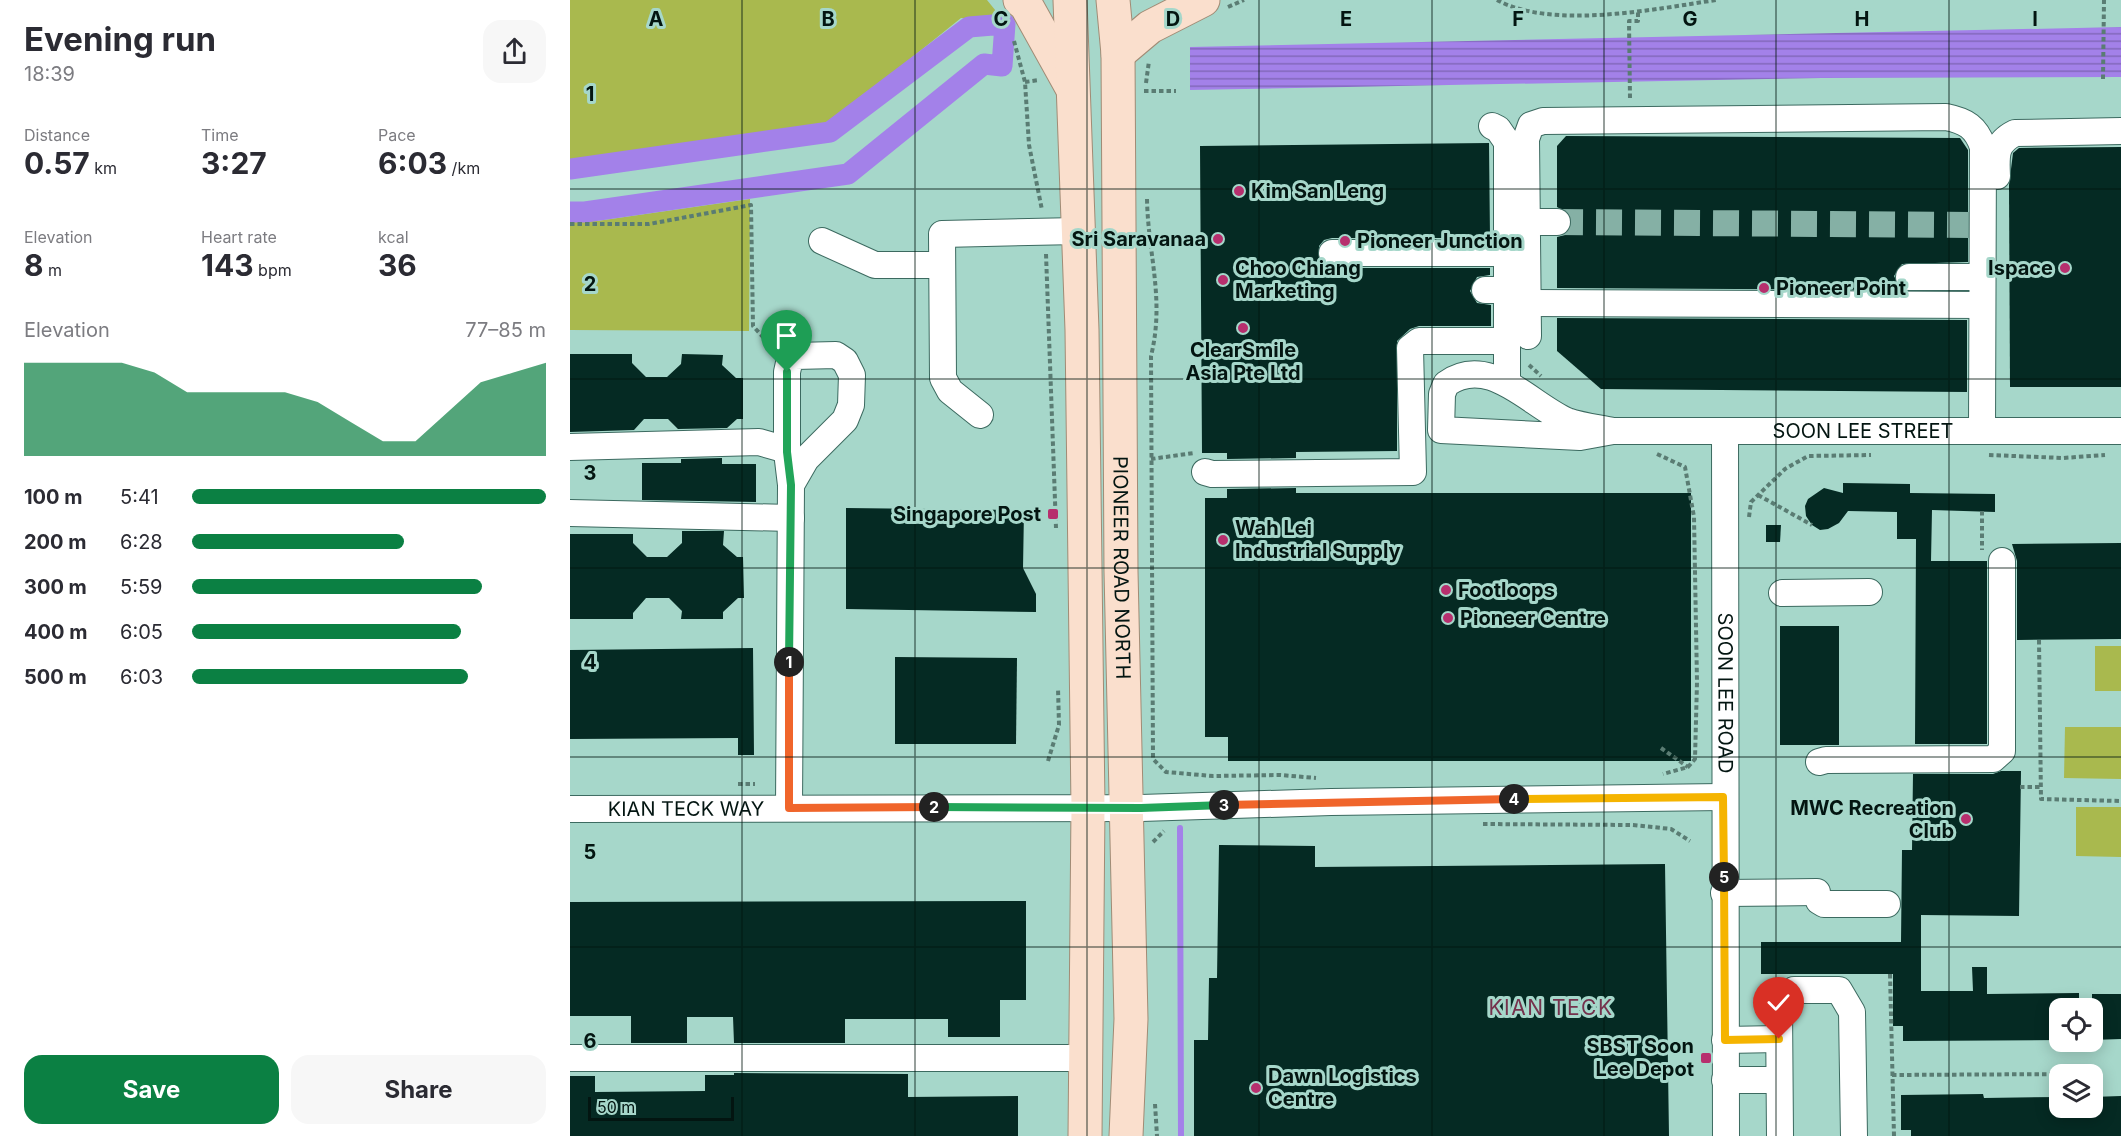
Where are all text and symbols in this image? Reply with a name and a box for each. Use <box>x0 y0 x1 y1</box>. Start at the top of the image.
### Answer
text: A <box>649 7 664 31</box>
text: B <box>821 7 835 31</box>
text: C <box>994 7 1008 31</box>
text: D <box>1166 7 1180 31</box>
text: E <box>1340 7 1352 31</box>
text: F <box>1512 7 1524 31</box>
text: G <box>1682 7 1698 31</box>
text: H <box>1855 7 1869 31</box>
text: I <box>2032 7 2038 31</box>
text: Evening run <box>24 19 216 59</box>
button: share <box>483 20 546 83</box>
text: 18:39 <box>24 62 75 86</box>
text: 1 <box>586 82 594 106</box>
text: Distance <box>24 125 90 145</box>
text: Time <box>201 125 239 145</box>
text: Pace <box>378 125 416 145</box>
text: 0.57 <box>24 145 90 181</box>
text: 3:27 <box>201 145 267 181</box>
text: 6:03 <box>378 145 447 181</box>
text: km <box>90 158 117 178</box>
text: /km <box>447 158 480 178</box>
place label: Kim San Leng <box>1251 179 1384 203</box>
marker: Kim San Leng <box>1232 184 1246 198</box>
text: Elevation <box>24 227 93 247</box>
text: Heart rate <box>201 227 277 247</box>
text: kcal <box>378 227 409 247</box>
place label: Sri Saravanaa <box>1072 227 1206 251</box>
place label: Pioneer Junction <box>1357 229 1523 253</box>
marker: Sri Saravanaa <box>1211 232 1225 246</box>
marker: Pioneer Junction <box>1338 234 1352 248</box>
text: 8 <box>24 247 44 283</box>
text: 143 <box>201 247 254 283</box>
text: 36 <box>378 247 417 283</box>
place label: Choo Chiang Marketing <box>1235 256 1361 303</box>
place label: Ispace <box>1988 256 2053 280</box>
text: m <box>44 260 62 280</box>
text: bpm <box>254 260 292 280</box>
marker: Ispace <box>2058 261 2072 275</box>
text: 2 <box>584 272 596 296</box>
marker: Choo Chiang Marketing <box>1216 273 1230 287</box>
place label: Pioneer Point <box>1776 276 1906 300</box>
marker: Pioneer Point <box>1757 281 1771 295</box>
pin <box>761 310 812 372</box>
text: Elevation <box>24 318 110 342</box>
text: 77–85 m <box>465 318 546 342</box>
icon: arrive <box>770 319 803 352</box>
marker: ClearSmile Asia Pte Ltd <box>1236 321 1250 335</box>
place label: ClearSmile Asia Pte Ltd <box>1185 338 1301 385</box>
street label: SOON LEE STREET <box>1773 419 1953 443</box>
street label: PIONEER ROAD NORTH <box>1108 456 1135 680</box>
text: 3 <box>584 461 596 485</box>
text: 100 m <box>24 485 83 509</box>
text: 5:41 <box>120 485 159 509</box>
place label: Singapore Post <box>893 502 1041 526</box>
marker: Singapore Post <box>1046 507 1060 521</box>
place label: Wah Lei Industrial Supply <box>1235 516 1401 563</box>
text: 200 m <box>24 530 87 554</box>
text: 6:28 <box>120 530 163 554</box>
marker: Wah Lei Industrial Supply <box>1216 533 1230 547</box>
text: 300 m <box>24 575 87 599</box>
text: 5:59 <box>120 575 162 599</box>
place label: Footloops <box>1458 578 1555 602</box>
marker: Footloops <box>1439 583 1453 597</box>
place label: Pioneer Centre <box>1460 606 1606 630</box>
marker: Pioneer Centre <box>1441 611 1455 625</box>
street label: SOON LEE ROAD <box>1713 613 1737 773</box>
text: 400 m <box>24 620 88 644</box>
text: 6:05 <box>120 620 163 644</box>
pin: 1 <box>774 647 804 677</box>
text: 4 <box>583 650 597 674</box>
text: 1 <box>786 652 792 672</box>
text: 500 m <box>24 665 87 689</box>
text: 6:03 <box>120 665 163 689</box>
pin: 4 <box>1499 784 1529 814</box>
text: 4 <box>1509 789 1519 809</box>
pin: 3 <box>1209 790 1239 820</box>
pin: 2 <box>919 792 949 822</box>
text: 3 <box>1219 795 1229 815</box>
place label: MWC Recreation Club <box>1790 796 1954 843</box>
street label: KIAN TECK WAY <box>608 797 765 821</box>
text: 2 <box>929 797 939 817</box>
marker: MWC Recreation Club <box>1959 812 1973 826</box>
text: 5 <box>584 840 596 864</box>
pin: 5 <box>1709 862 1739 892</box>
text: 5 <box>1719 867 1729 887</box>
pin <box>1753 977 1804 1039</box>
icon: check <box>1762 986 1795 1019</box>
district label: KIAN TECK <box>1488 995 1614 1020</box>
map controls <box>2049 998 2103 1118</box>
button: locate <box>2049 998 2103 1052</box>
text: 6 <box>584 1029 597 1053</box>
place label: SBST Soon Lee Depot <box>1586 1034 1694 1081</box>
marker: SBST Soon Lee Depot <box>1699 1051 1713 1065</box>
button: Save <box>24 1055 279 1124</box>
button: Share <box>291 1055 546 1124</box>
place label: Dawn Logistics Centre <box>1268 1064 1417 1111</box>
button: layers <box>2049 1064 2103 1118</box>
marker: Dawn Logistics Centre <box>1249 1081 1263 1095</box>
scale bar <box>588 1094 734 1122</box>
text: 50 m <box>597 1097 635 1117</box>

